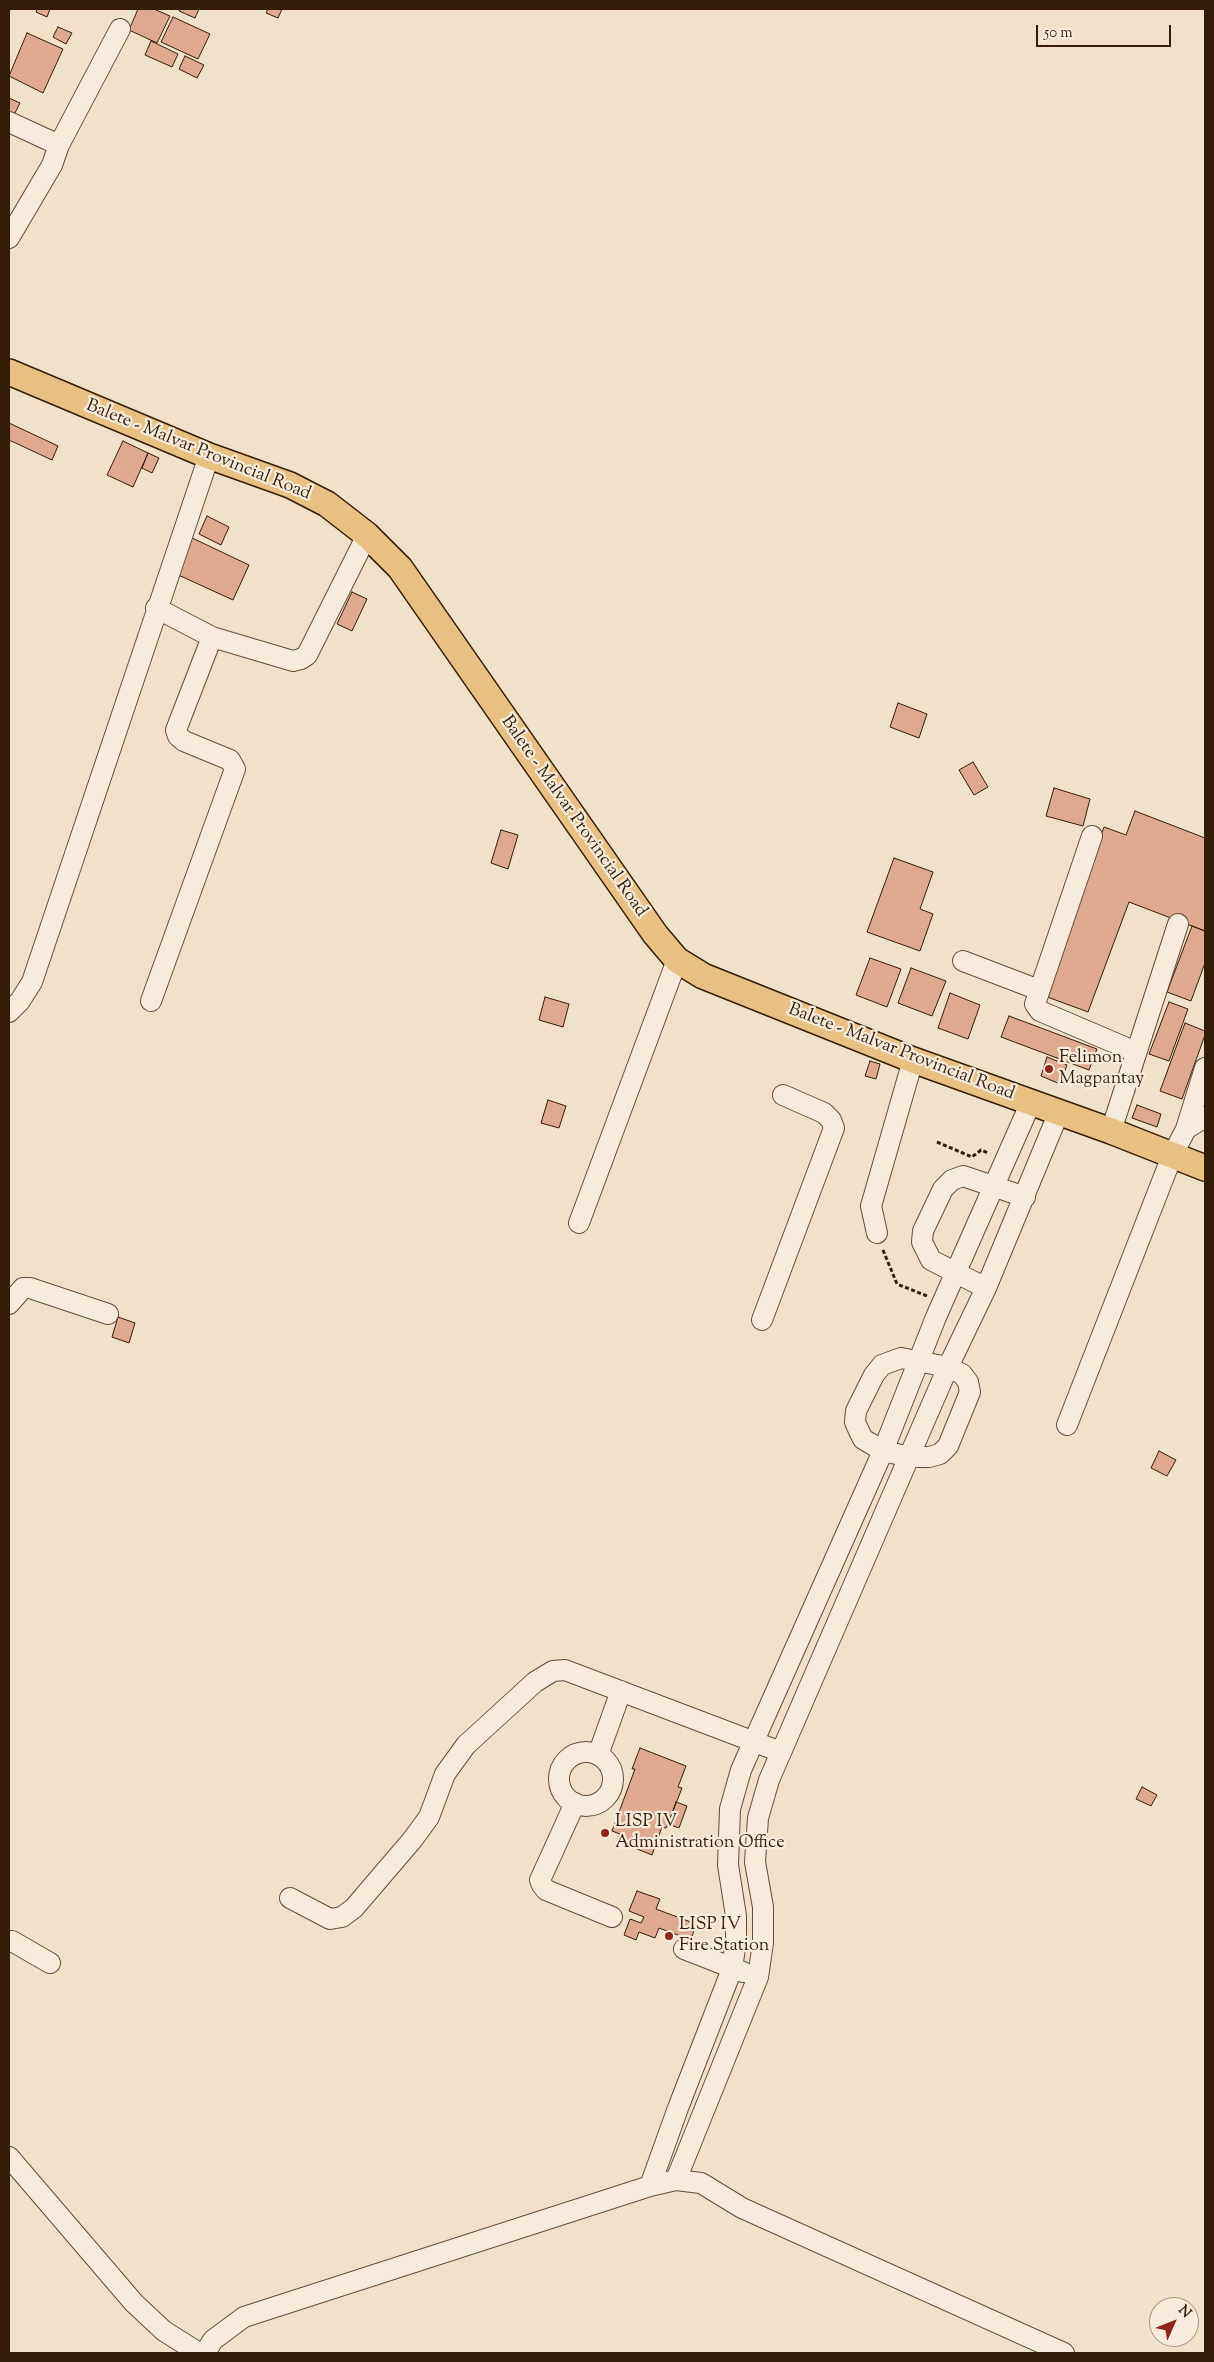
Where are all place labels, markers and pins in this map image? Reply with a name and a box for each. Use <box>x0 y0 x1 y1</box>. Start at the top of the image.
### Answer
place label: Felimon Magpantay <box>1059 1048 1144 1090</box>
marker: Felimon Magpantay <box>1043 1063 1055 1075</box>
place label: LISP IV Administration Office <box>615 1812 785 1855</box>
marker: LISP IV Administration Office <box>599 1827 611 1839</box>
place label: LISP IV Fire Station <box>679 1915 769 1958</box>
marker: LISP IV Fire Station <box>663 1930 675 1942</box>

